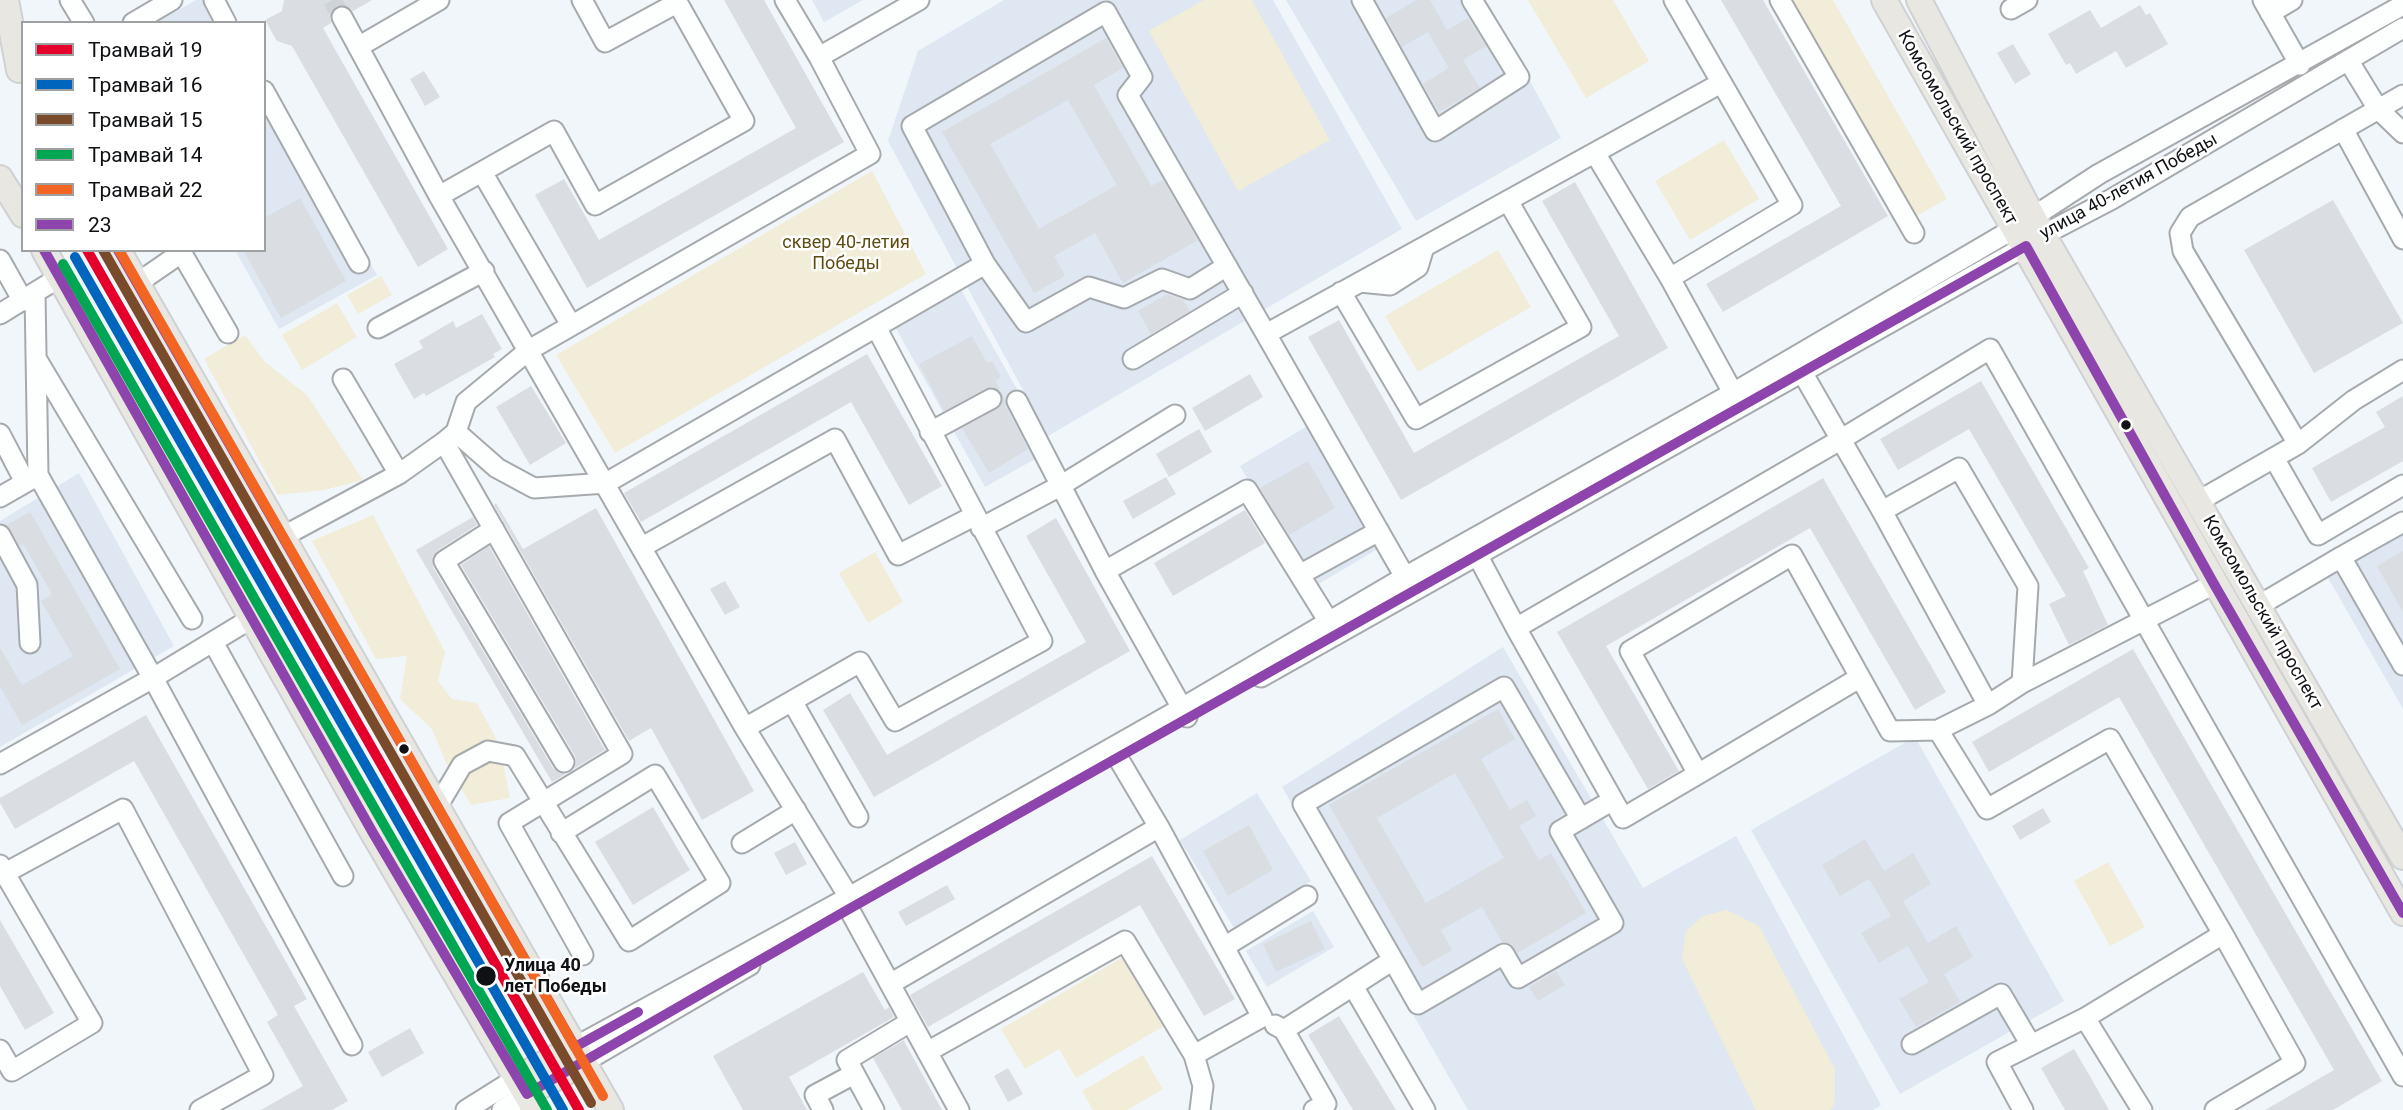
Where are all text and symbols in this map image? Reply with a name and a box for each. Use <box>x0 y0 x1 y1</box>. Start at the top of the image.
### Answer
legend <box>21 21 266 252</box>
street label: Комсомольский проспект <box>1892 27 2022 229</box>
text: Трамвай 19 <box>88 38 203 62</box>
text: Трамвай 16 <box>88 73 203 97</box>
text: Трамвай 15 <box>88 108 203 132</box>
street label: улица 40-летия Победы <box>2036 129 2222 245</box>
text: Трамвай 14 <box>88 143 203 167</box>
text: Трамвай 22 <box>88 178 203 202</box>
text: 23 <box>88 213 112 237</box>
park label: сквер 40-летия Победы <box>782 232 910 274</box>
unlabelled marker <box>2119 418 2133 432</box>
street label: Комсомольский проспект <box>2197 512 2327 714</box>
unlabelled marker <box>397 742 411 756</box>
place label: Улица 40 лет Победы <box>504 955 607 998</box>
marker: Улица 40 лет Победы <box>474 964 498 988</box>

